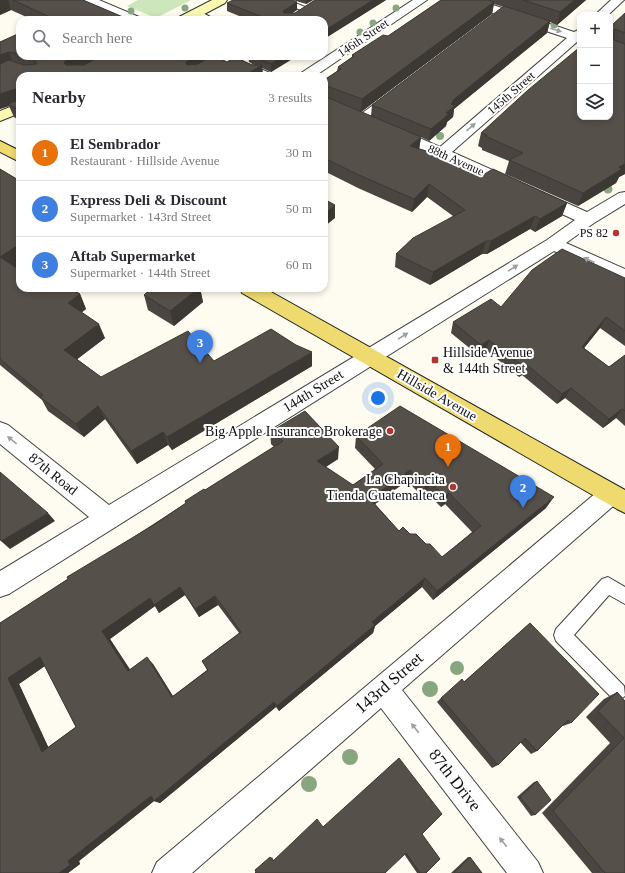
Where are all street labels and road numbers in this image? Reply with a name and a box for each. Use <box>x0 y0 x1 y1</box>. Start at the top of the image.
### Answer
street label: 146th Street <box>335 16 392 60</box>
street label: 145th Street <box>484 68 538 117</box>
street label: 88th Avenue <box>426 141 486 179</box>
street label: Hillside Avenue <box>394 366 480 424</box>
street label: 144th Street <box>280 367 346 415</box>
street label: 87th Road <box>26 450 80 498</box>
street label: 143rd Street <box>351 648 427 718</box>
street label: 87th Drive <box>425 745 485 815</box>

